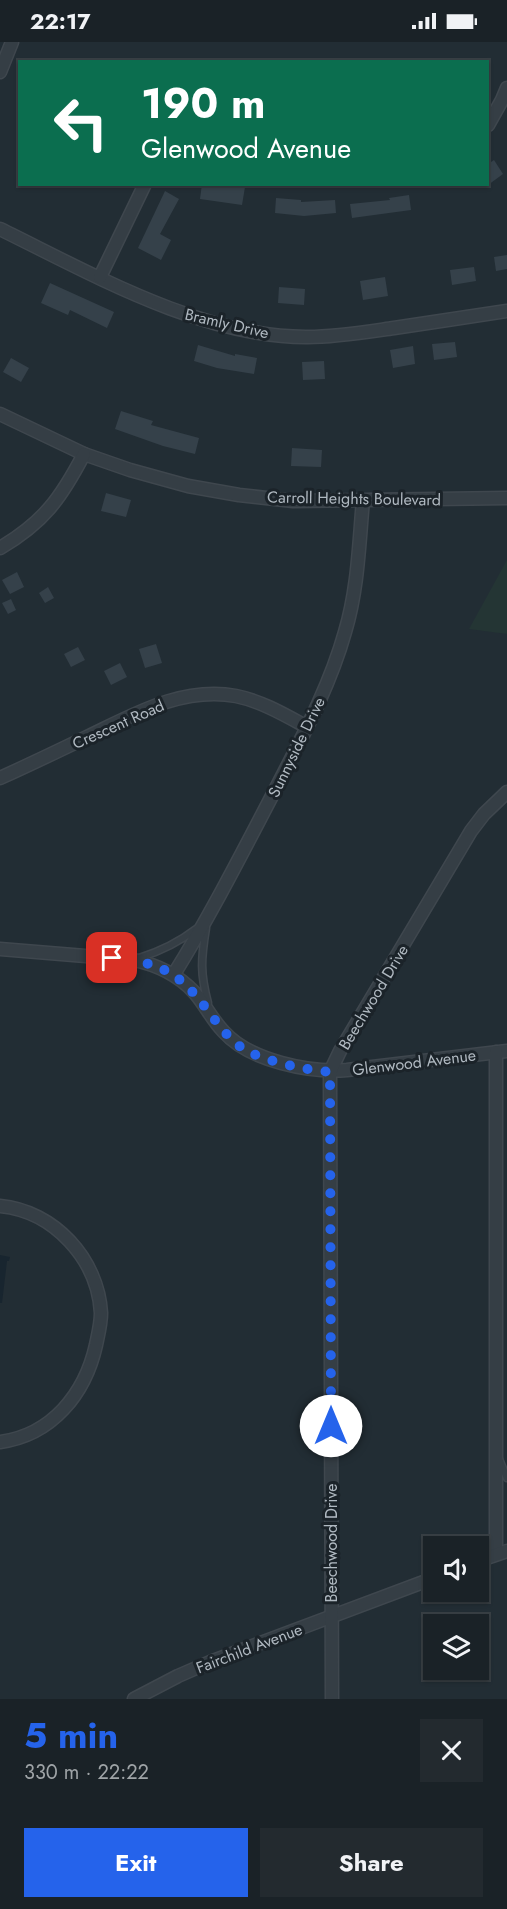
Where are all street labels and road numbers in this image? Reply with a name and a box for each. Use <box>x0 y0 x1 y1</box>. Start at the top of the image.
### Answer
street label: Bramly Drive <box>183 303 271 344</box>
street label: Carroll Heights Boulevard <box>267 485 441 512</box>
street label: Sunnyside Drive <box>262 693 331 801</box>
street label: Crescent Road <box>69 694 168 755</box>
street label: Beechwood Drive <box>333 940 414 1054</box>
street label: Glenwood Avenue <box>351 1043 477 1081</box>
street label: Beechwood Drive <box>320 1484 343 1602</box>
street label: Fairchild Avenue <box>193 1618 306 1679</box>

